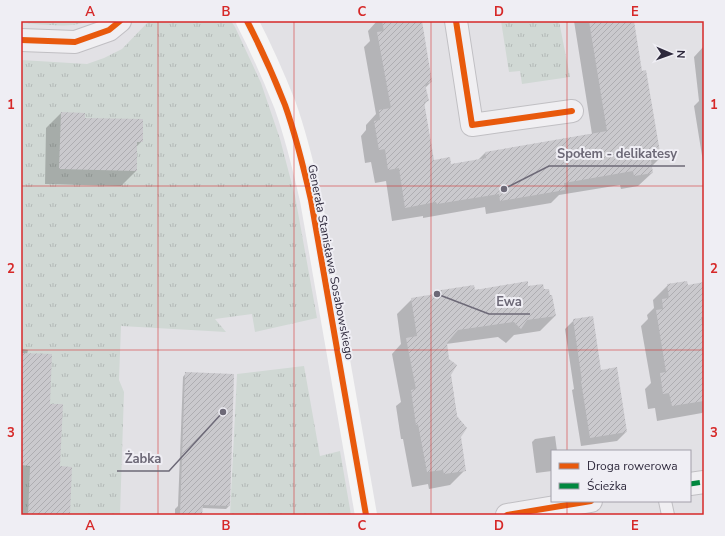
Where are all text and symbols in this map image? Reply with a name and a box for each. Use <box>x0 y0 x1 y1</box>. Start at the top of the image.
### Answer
text: A <box>85 3 95 21</box>
text: B <box>222 3 231 21</box>
text: C <box>358 3 367 21</box>
text: D <box>494 3 504 21</box>
text: E <box>631 3 639 21</box>
north arrow <box>651 34 691 74</box>
text: N <box>673 50 688 59</box>
text: 1 <box>7 96 15 114</box>
text: 1 <box>710 96 718 114</box>
callout: Społem - delikatesy <box>549 141 685 166</box>
text: Społem - delikatesy <box>557 145 677 163</box>
street label: Generała Stanisława Sosabowskiego <box>304 163 358 361</box>
text: 2 <box>7 260 15 278</box>
text: 2 <box>710 260 718 278</box>
callout: Ewa <box>489 289 530 314</box>
text: Ewa <box>496 293 522 311</box>
text: 3 <box>7 424 15 442</box>
text: 3 <box>710 424 718 442</box>
callout: Żabka <box>117 446 169 471</box>
text: Żabka <box>125 450 161 468</box>
legend <box>551 450 691 502</box>
text: Droga rowerowa <box>587 458 678 474</box>
text: Ścieżka <box>587 478 627 494</box>
text: A <box>85 517 95 535</box>
text: B <box>222 517 231 535</box>
text: C <box>358 517 367 535</box>
text: D <box>494 517 504 535</box>
text: E <box>631 517 639 535</box>

